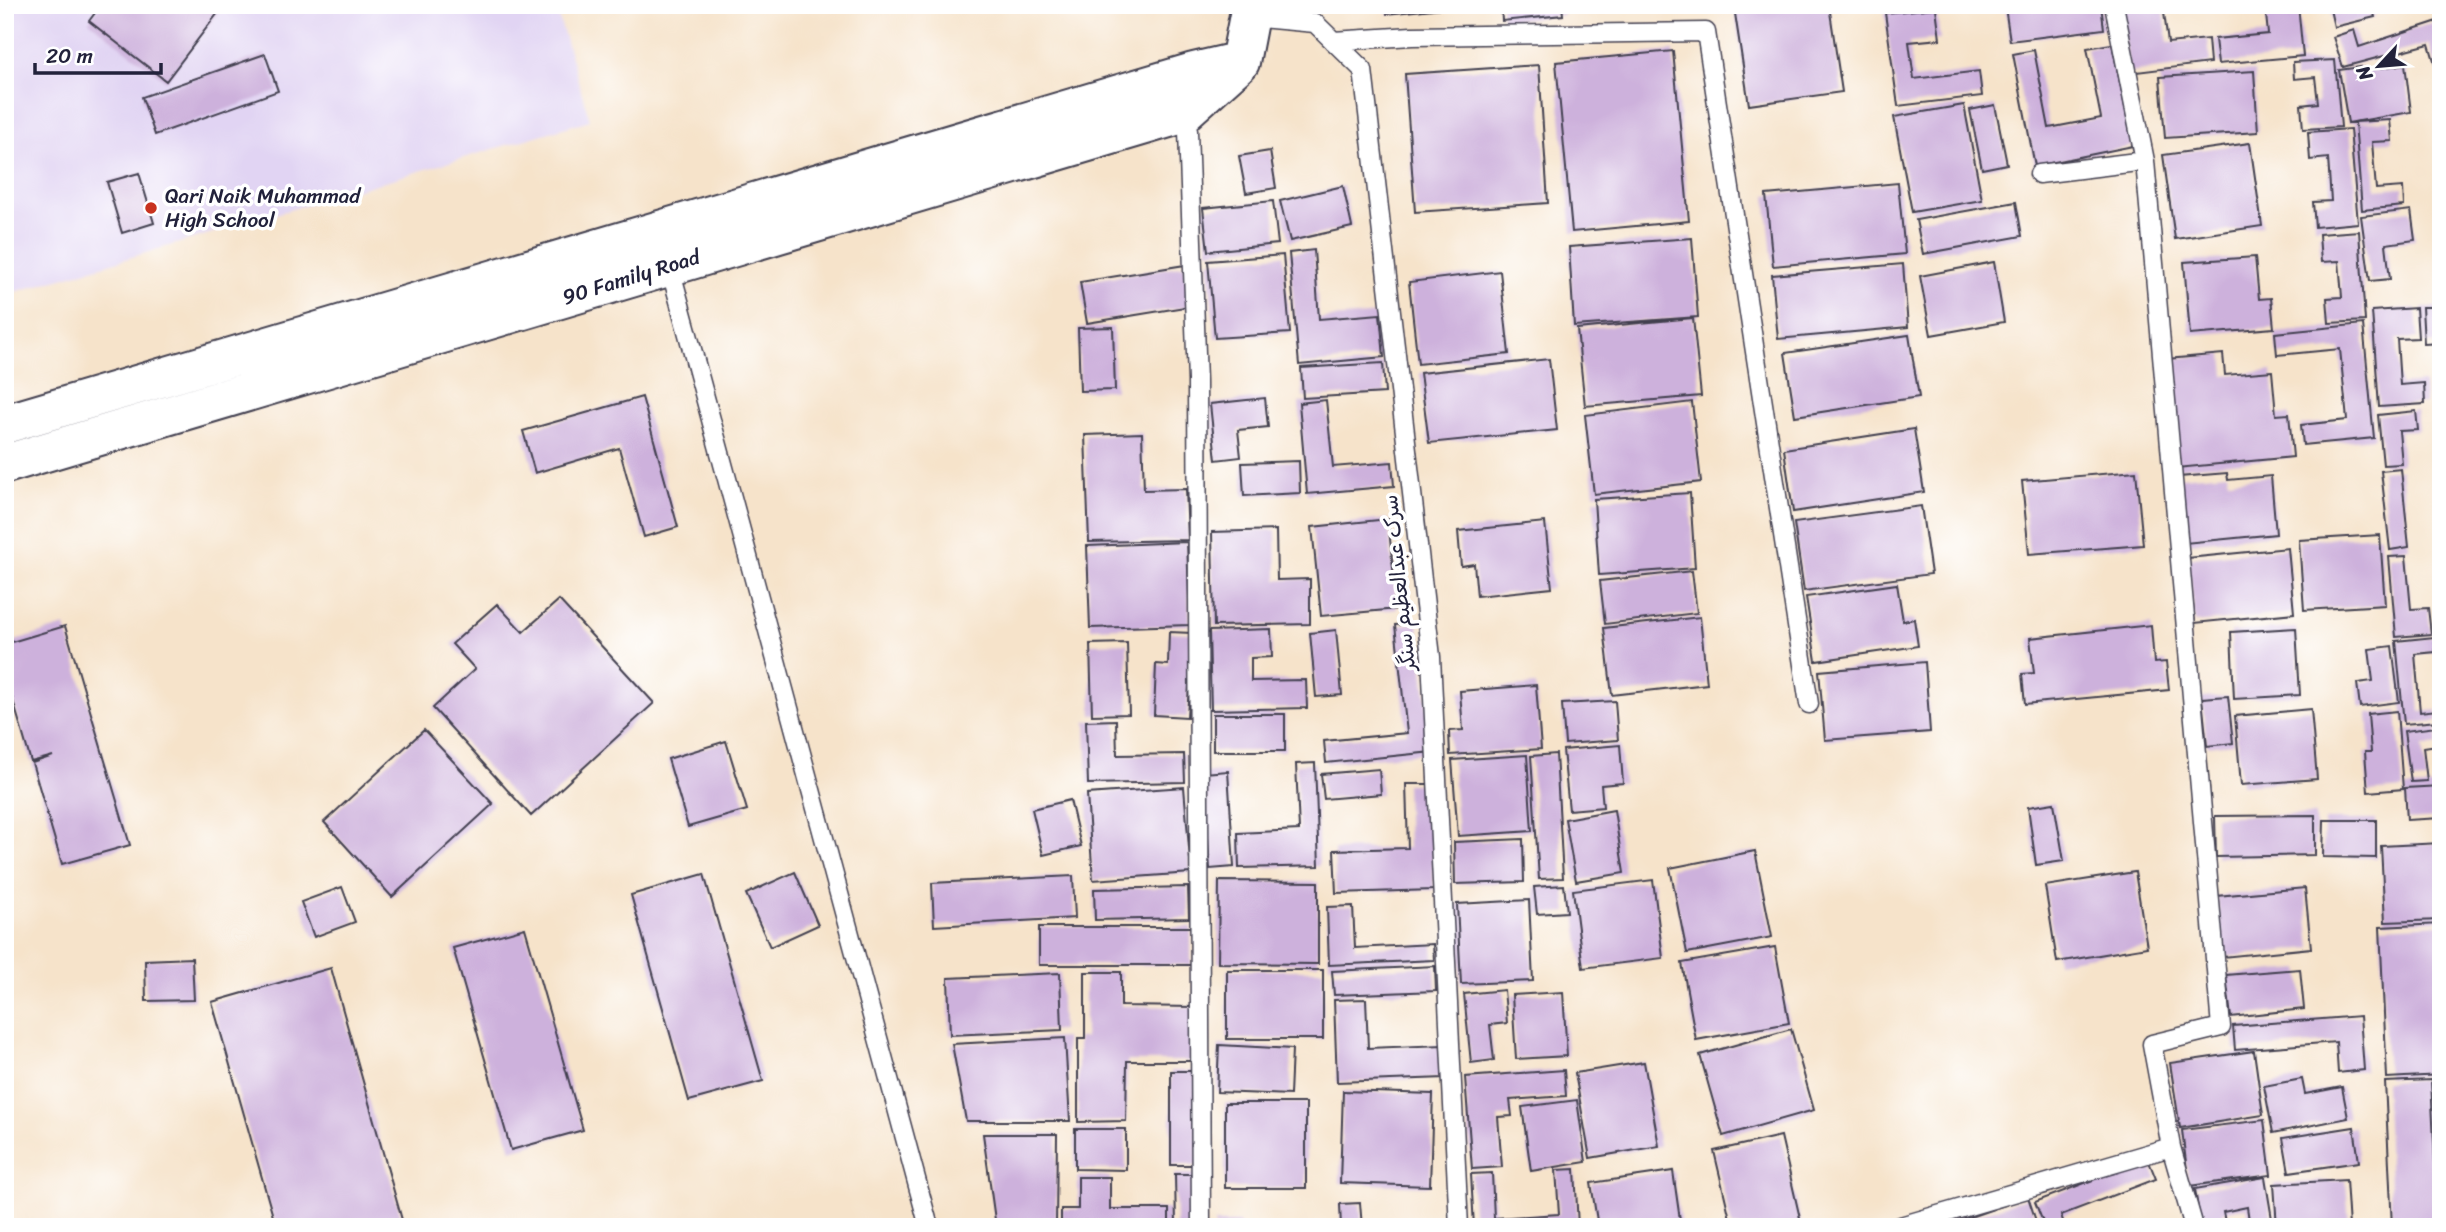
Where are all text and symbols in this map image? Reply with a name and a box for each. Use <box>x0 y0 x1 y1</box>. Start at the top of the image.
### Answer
scale bar <box>35 32 161 76</box>
north arrow <box>2344 32 2414 102</box>
text: 20 m <box>46 37 93 75</box>
text: N <box>2346 59 2382 87</box>
place label: Qari Naik Muhammad High School <box>165 177 362 239</box>
marker: Qari Naik Muhammad High School <box>143 200 159 216</box>
street label: 90 Family Road <box>557 237 707 316</box>
street label: سرک عبدالعظیم سنگر <box>1371 493 1427 675</box>

